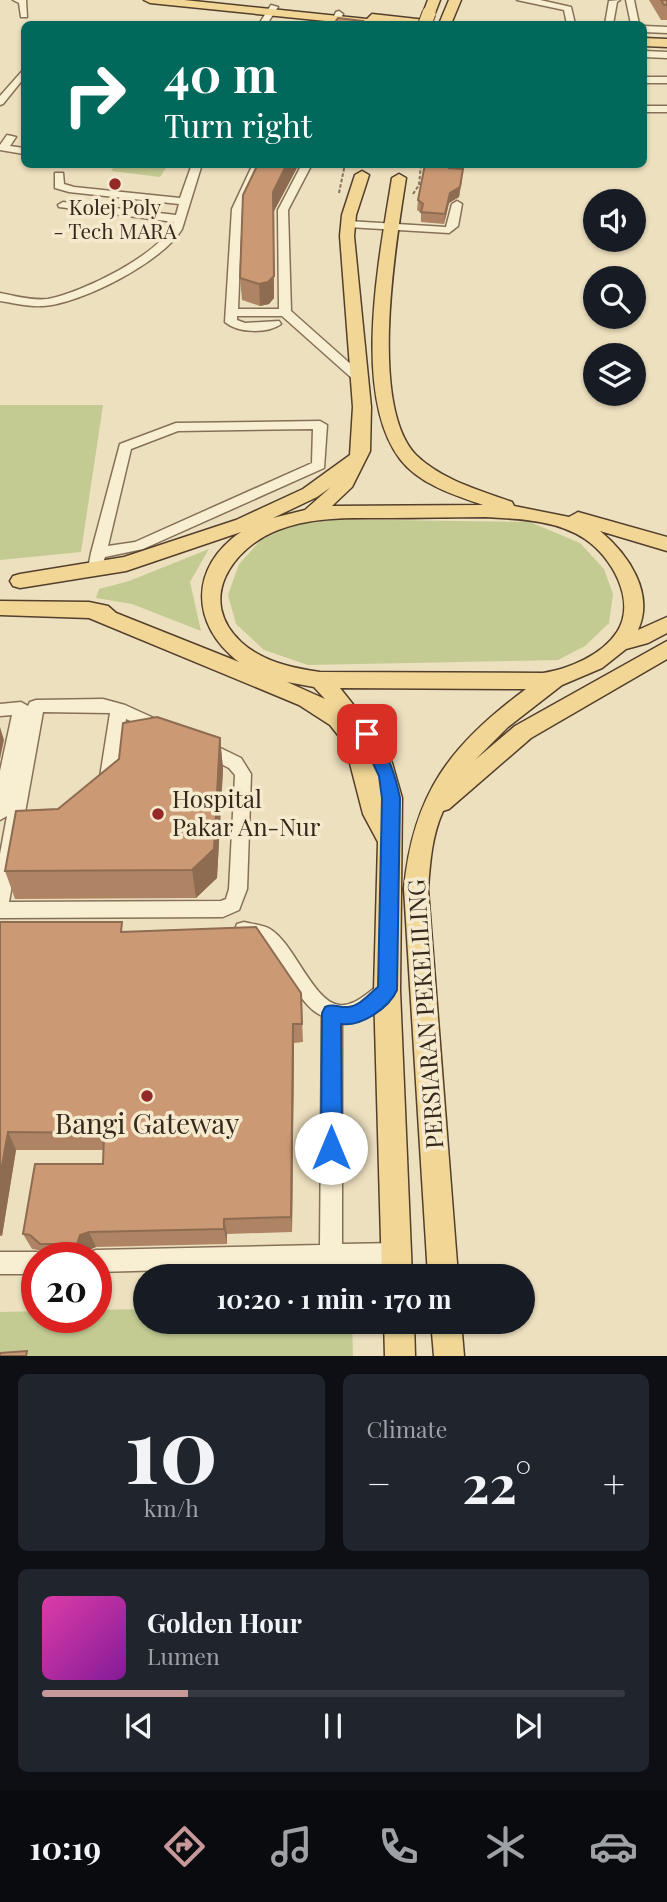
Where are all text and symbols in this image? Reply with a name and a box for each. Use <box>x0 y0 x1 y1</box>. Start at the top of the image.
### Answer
text: 40 m <box>164 40 277 105</box>
icon: right <box>49 49 140 140</box>
text: Turn right <box>164 103 312 146</box>
marker: Kolej Poly - Tech MARA <box>107 176 123 192</box>
map controls <box>583 189 646 406</box>
button: sound <box>583 189 646 252</box>
place label: Kolej Poly - Tech MARA <box>53 192 178 244</box>
button: search <box>583 266 646 329</box>
button: layers <box>583 343 646 406</box>
pin <box>337 704 397 764</box>
icon: arrive <box>348 715 386 753</box>
place label: Hospital Pakar An-Nur <box>172 782 321 842</box>
marker: Hospital Pakar An-Nur <box>150 806 166 822</box>
street label: PERSIARAN PEKELILING <box>399 878 449 1150</box>
marker: Bangi Gateway <box>139 1088 155 1104</box>
place label: Bangi Gateway <box>55 1104 239 1141</box>
position arrow <box>294 1111 368 1185</box>
speed limit sign: 20 <box>21 1242 112 1333</box>
text: 10:20 · 1 min · 170 m <box>216 1281 452 1316</box>
text: 10 <box>124 1386 218 1507</box>
text: Climate <box>367 1413 447 1444</box>
text: 22° <box>462 1448 532 1517</box>
text: − <box>367 1457 391 1508</box>
text: + <box>603 1457 625 1508</box>
text: km/h <box>144 1492 199 1523</box>
text: Golden Hour <box>147 1605 302 1640</box>
text: Lumen <box>147 1640 220 1671</box>
icon: previous <box>120 1707 158 1745</box>
icon: pause <box>314 1707 352 1745</box>
icon: next <box>509 1707 547 1745</box>
icon: directions <box>160 1822 209 1871</box>
icon: music <box>267 1822 316 1871</box>
icon: phone <box>374 1822 423 1871</box>
icon: climate <box>481 1822 530 1871</box>
icon: car <box>589 1822 638 1871</box>
text: 10:19 <box>29 1825 101 1868</box>

